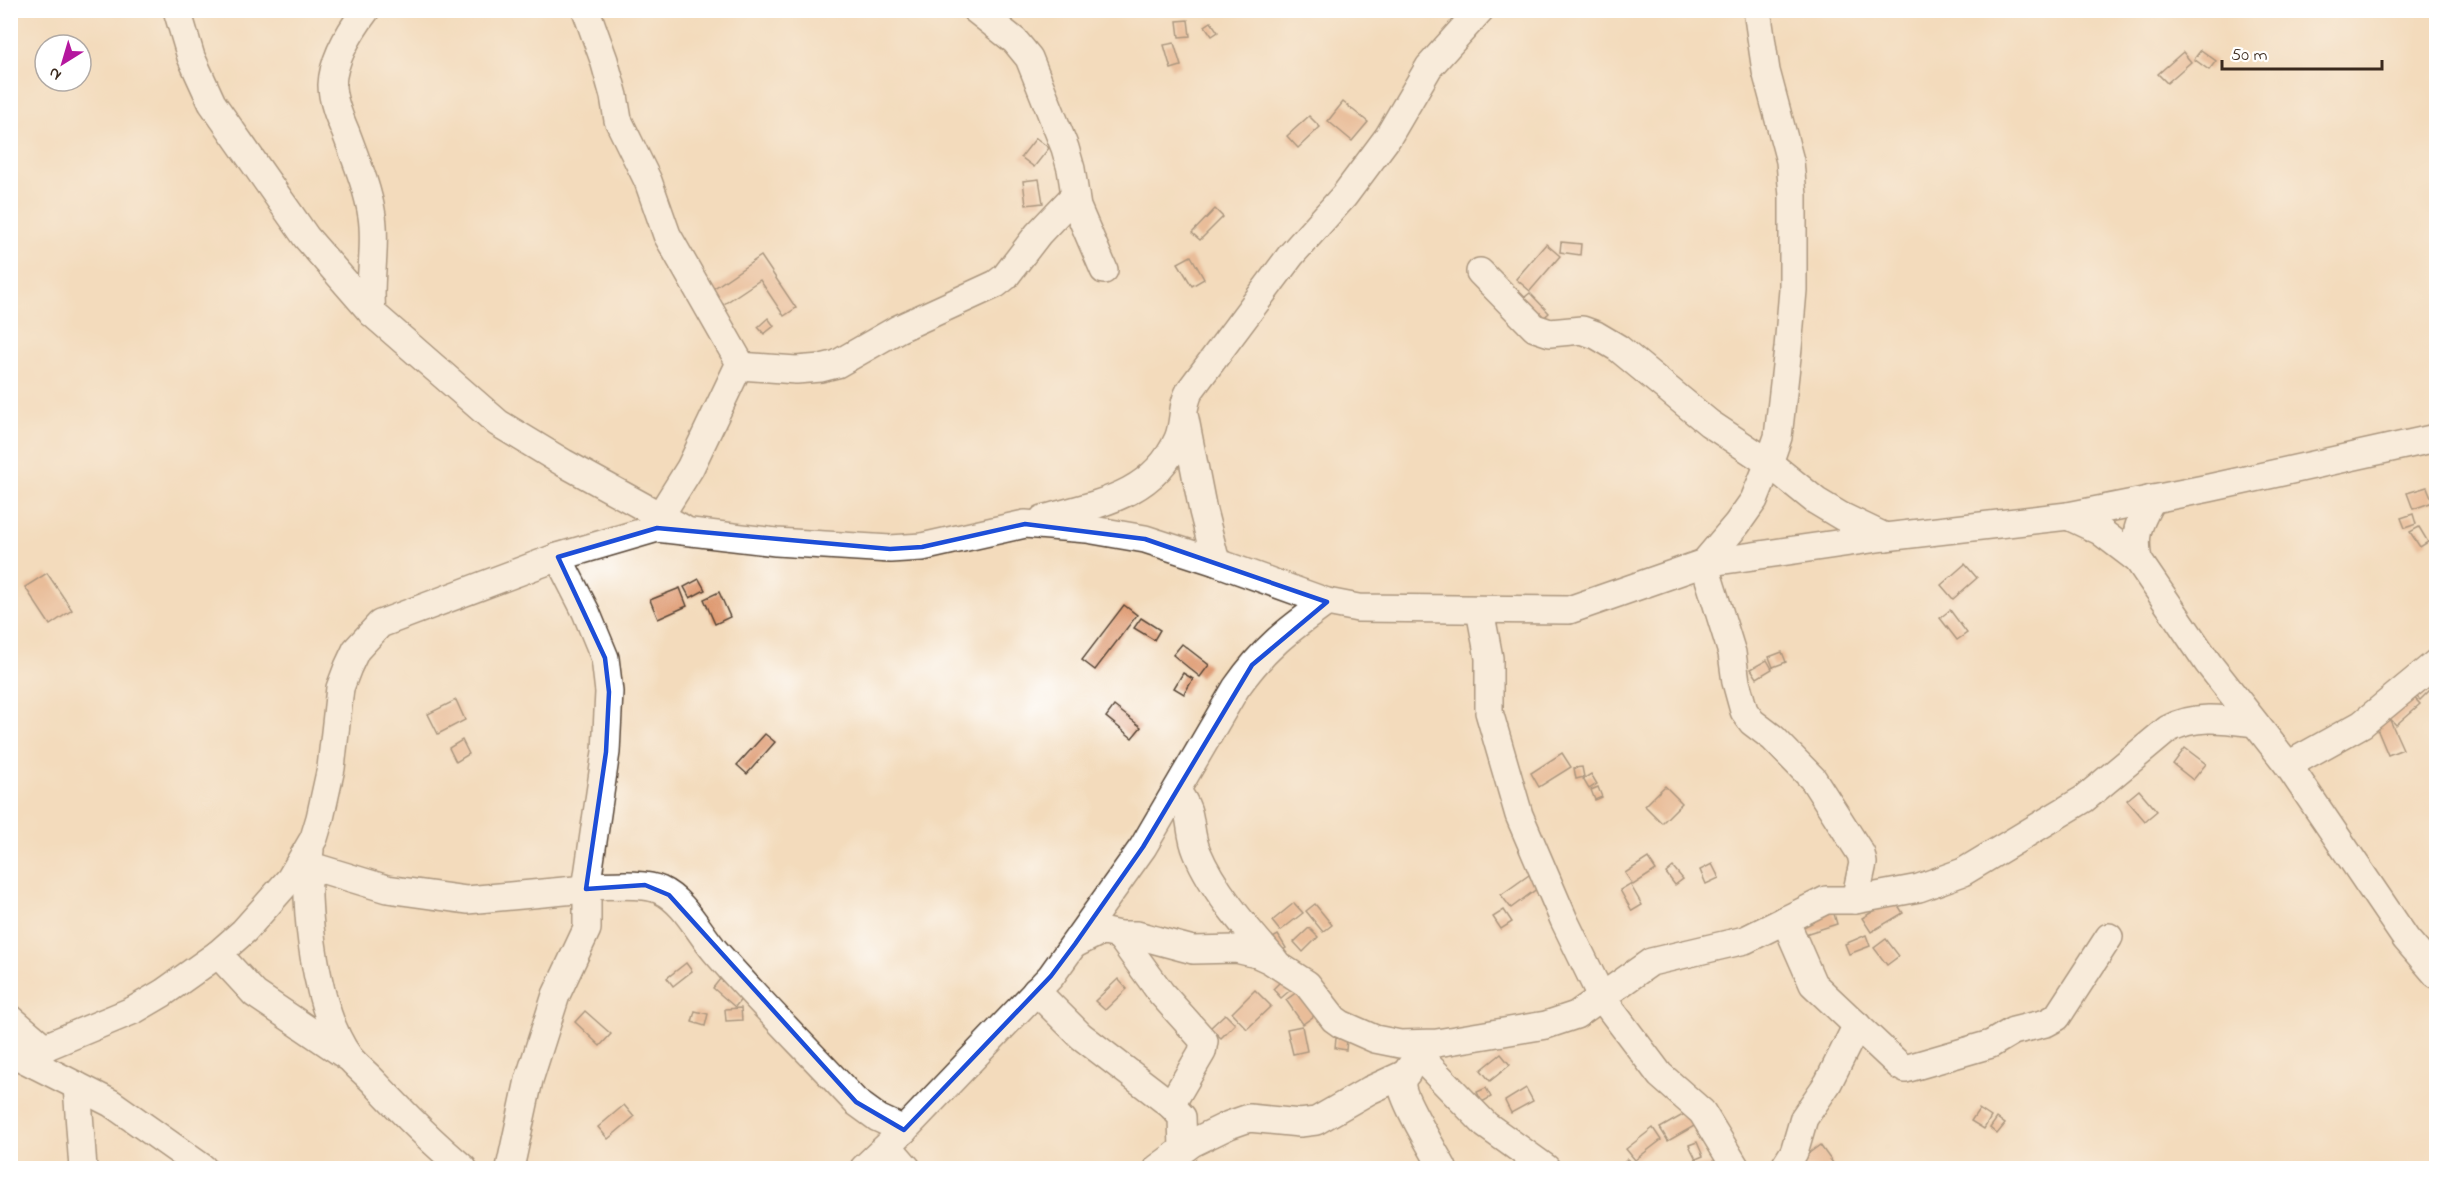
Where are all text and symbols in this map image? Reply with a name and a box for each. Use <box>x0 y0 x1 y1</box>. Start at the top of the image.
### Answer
north arrow <box>33 33 93 93</box>
scale bar <box>2222 33 2382 71</box>
text: 50 m <box>2231 43 2268 69</box>
text: N <box>43 60 67 86</box>

